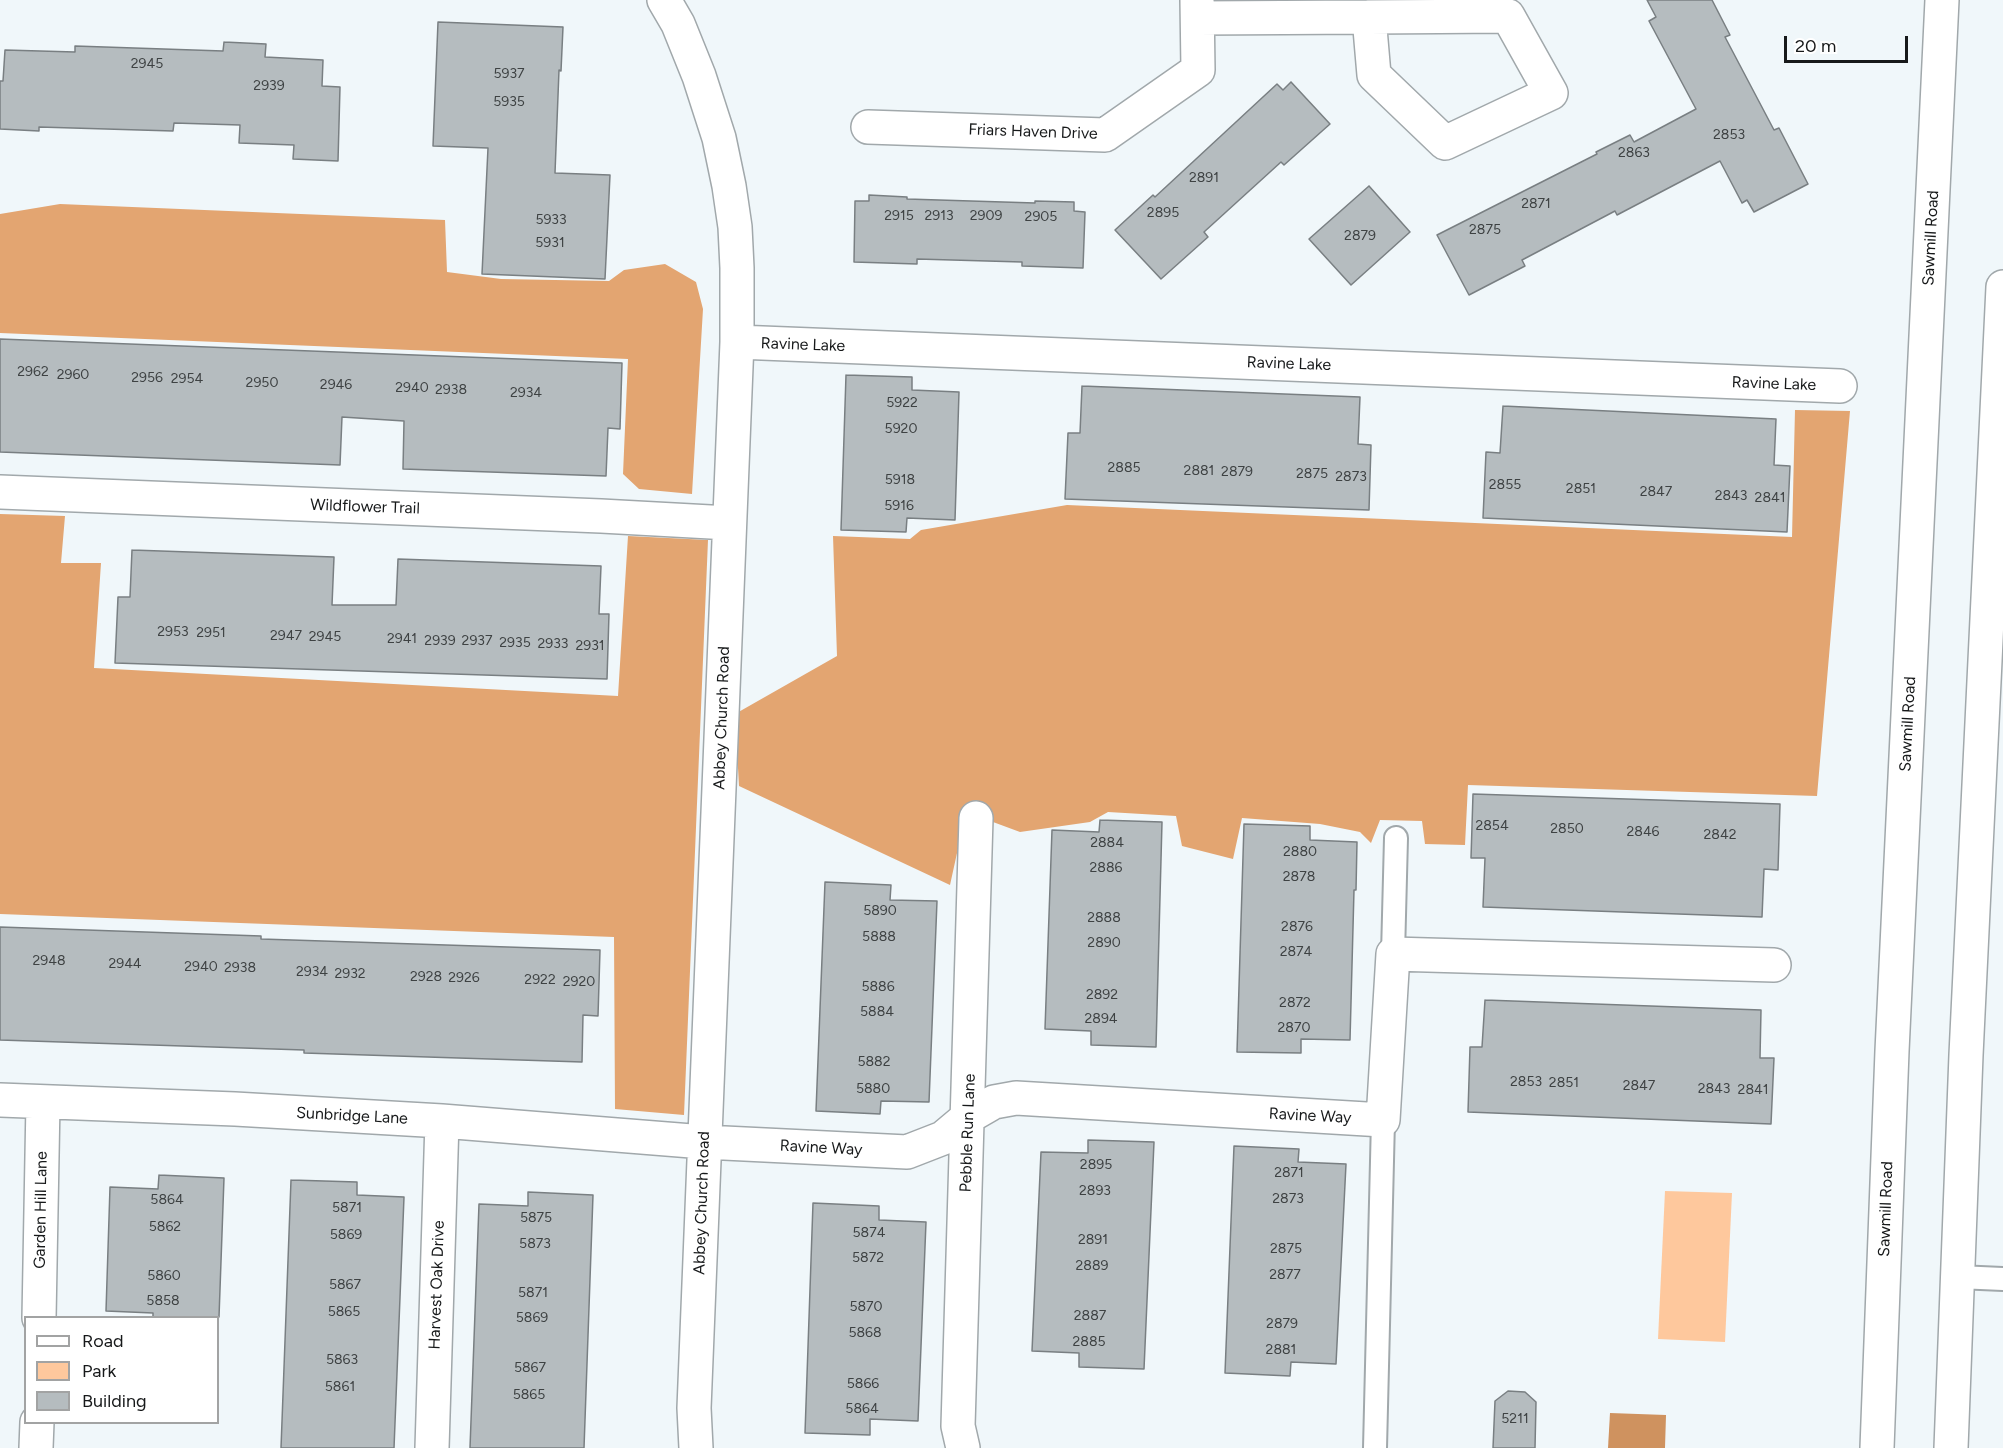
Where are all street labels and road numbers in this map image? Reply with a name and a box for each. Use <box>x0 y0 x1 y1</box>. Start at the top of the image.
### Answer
street label: Friars Haven Drive <box>968 120 1098 144</box>
street label: Sawmill Road <box>1919 190 1943 286</box>
street label: Ravine Lake <box>760 334 846 356</box>
street label: Ravine Lake <box>1246 353 1332 375</box>
street label: Ravine Lake <box>1731 373 1817 395</box>
street label: Wildflower Trail <box>310 495 420 519</box>
street label: Abbey Church Road <box>710 646 734 790</box>
street label: Sawmill Road <box>1896 676 1920 772</box>
street label: Pebble Run Lane <box>956 1073 980 1193</box>
street label: Sunbridge Lane <box>296 1103 408 1129</box>
street label: Ravine Way <box>1268 1104 1352 1128</box>
street label: Abbey Church Road <box>690 1131 714 1275</box>
street label: Ravine Way <box>779 1136 863 1160</box>
street label: Garden Hill Lane <box>30 1151 52 1269</box>
street label: Sawmill Road <box>1875 1161 1897 1257</box>
street label: Harvest Oak Drive <box>425 1220 449 1350</box>

